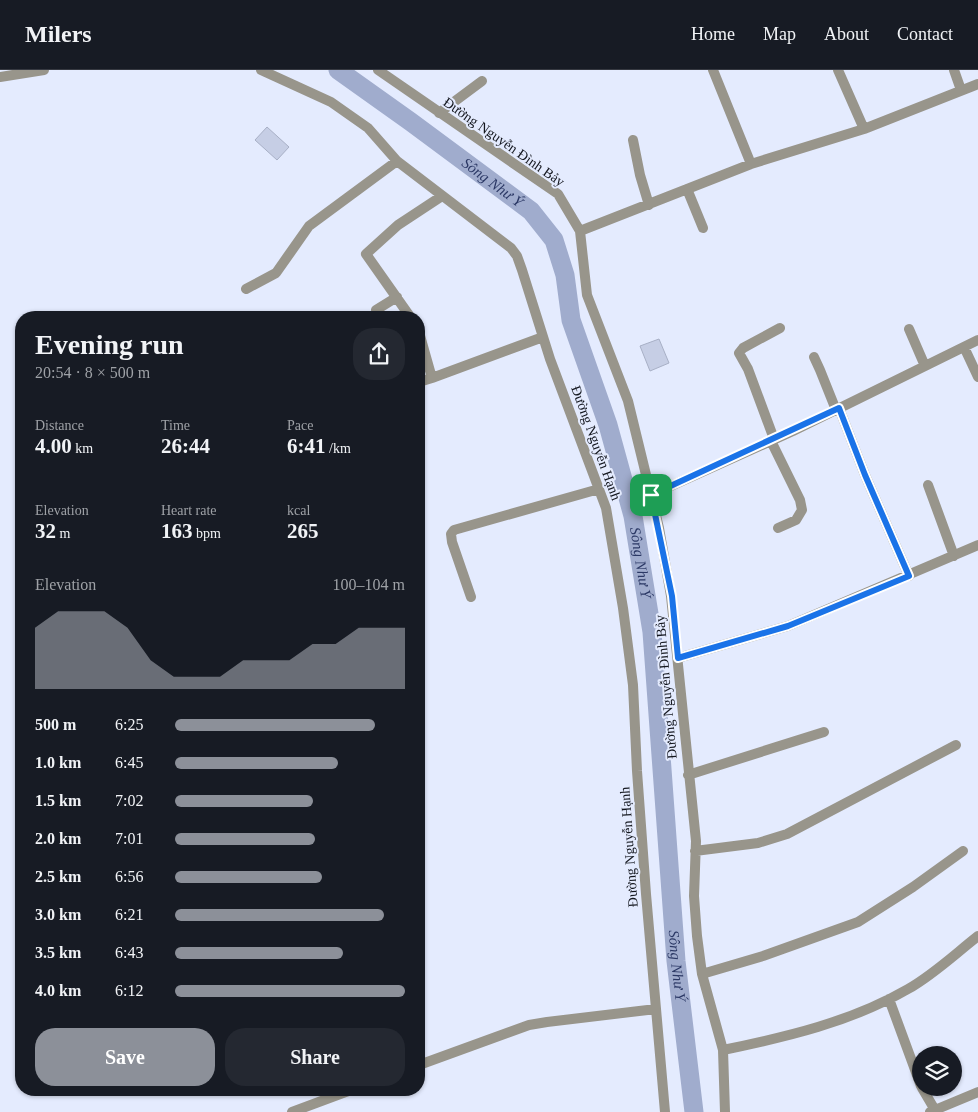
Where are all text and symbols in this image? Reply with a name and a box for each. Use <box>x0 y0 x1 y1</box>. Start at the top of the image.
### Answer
text: Milers <box>25 21 92 47</box>
text: Home <box>691 24 735 44</box>
text: Map <box>763 24 796 44</box>
text: About <box>824 24 869 44</box>
text: Contact <box>897 24 953 44</box>
street label: Đường Nguyễn Đình Bảy <box>441 94 567 190</box>
water label: Sông Như Ý <box>459 155 527 211</box>
button: share <box>353 328 405 380</box>
text: Evening run <box>35 329 184 360</box>
text: 20:54 · 8 × 500 m <box>35 364 150 381</box>
street label: Đường Nguyễn Hạnh <box>568 384 624 502</box>
text: Distance <box>35 418 84 433</box>
text: Time <box>161 418 190 433</box>
text: Pace <box>287 418 313 433</box>
text: 4.00 <box>35 434 72 458</box>
text: 26:44 <box>161 434 210 458</box>
text: 6:41 <box>287 434 326 458</box>
text: km <box>72 441 93 456</box>
text: /km <box>326 441 351 456</box>
pin <box>630 474 672 516</box>
icon: arrive <box>637 481 665 509</box>
text: Elevation <box>35 503 89 518</box>
text: Heart rate <box>161 503 217 518</box>
text: kcal <box>287 503 310 518</box>
text: 32 <box>35 519 56 543</box>
text: 163 <box>161 519 193 543</box>
text: 265 <box>287 519 319 543</box>
text: m <box>56 526 70 541</box>
text: bpm <box>193 526 221 541</box>
water label: Sông Như Ý <box>627 526 655 601</box>
text: Elevation <box>35 576 96 593</box>
text: 100–104 m <box>333 576 405 593</box>
street label: Đường Nguyễn Đình Bảy <box>652 614 680 760</box>
text: 500 m <box>35 716 76 733</box>
text: 6:25 <box>115 716 143 733</box>
text: 1.0 km <box>35 754 81 771</box>
text: 6:45 <box>115 754 143 771</box>
street label: Đường Nguyễn Hạnh <box>617 786 641 908</box>
text: 1.5 km <box>35 792 81 809</box>
text: 7:02 <box>115 792 143 809</box>
text: 2.0 km <box>35 830 81 847</box>
text: 7:01 <box>115 830 143 847</box>
text: 2.5 km <box>35 868 81 885</box>
text: 6:56 <box>115 868 143 885</box>
text: 3.0 km <box>35 906 81 923</box>
text: 6:21 <box>115 906 143 923</box>
water label: Sông Như Ý <box>666 929 689 1004</box>
text: 3.5 km <box>35 944 81 961</box>
text: 6:43 <box>115 944 143 961</box>
text: 4.0 km <box>35 982 81 999</box>
text: 6:12 <box>115 982 143 999</box>
button: Save <box>35 1028 215 1086</box>
button: Share <box>225 1028 405 1086</box>
map controls <box>912 1046 962 1096</box>
button: layers <box>912 1046 962 1096</box>

